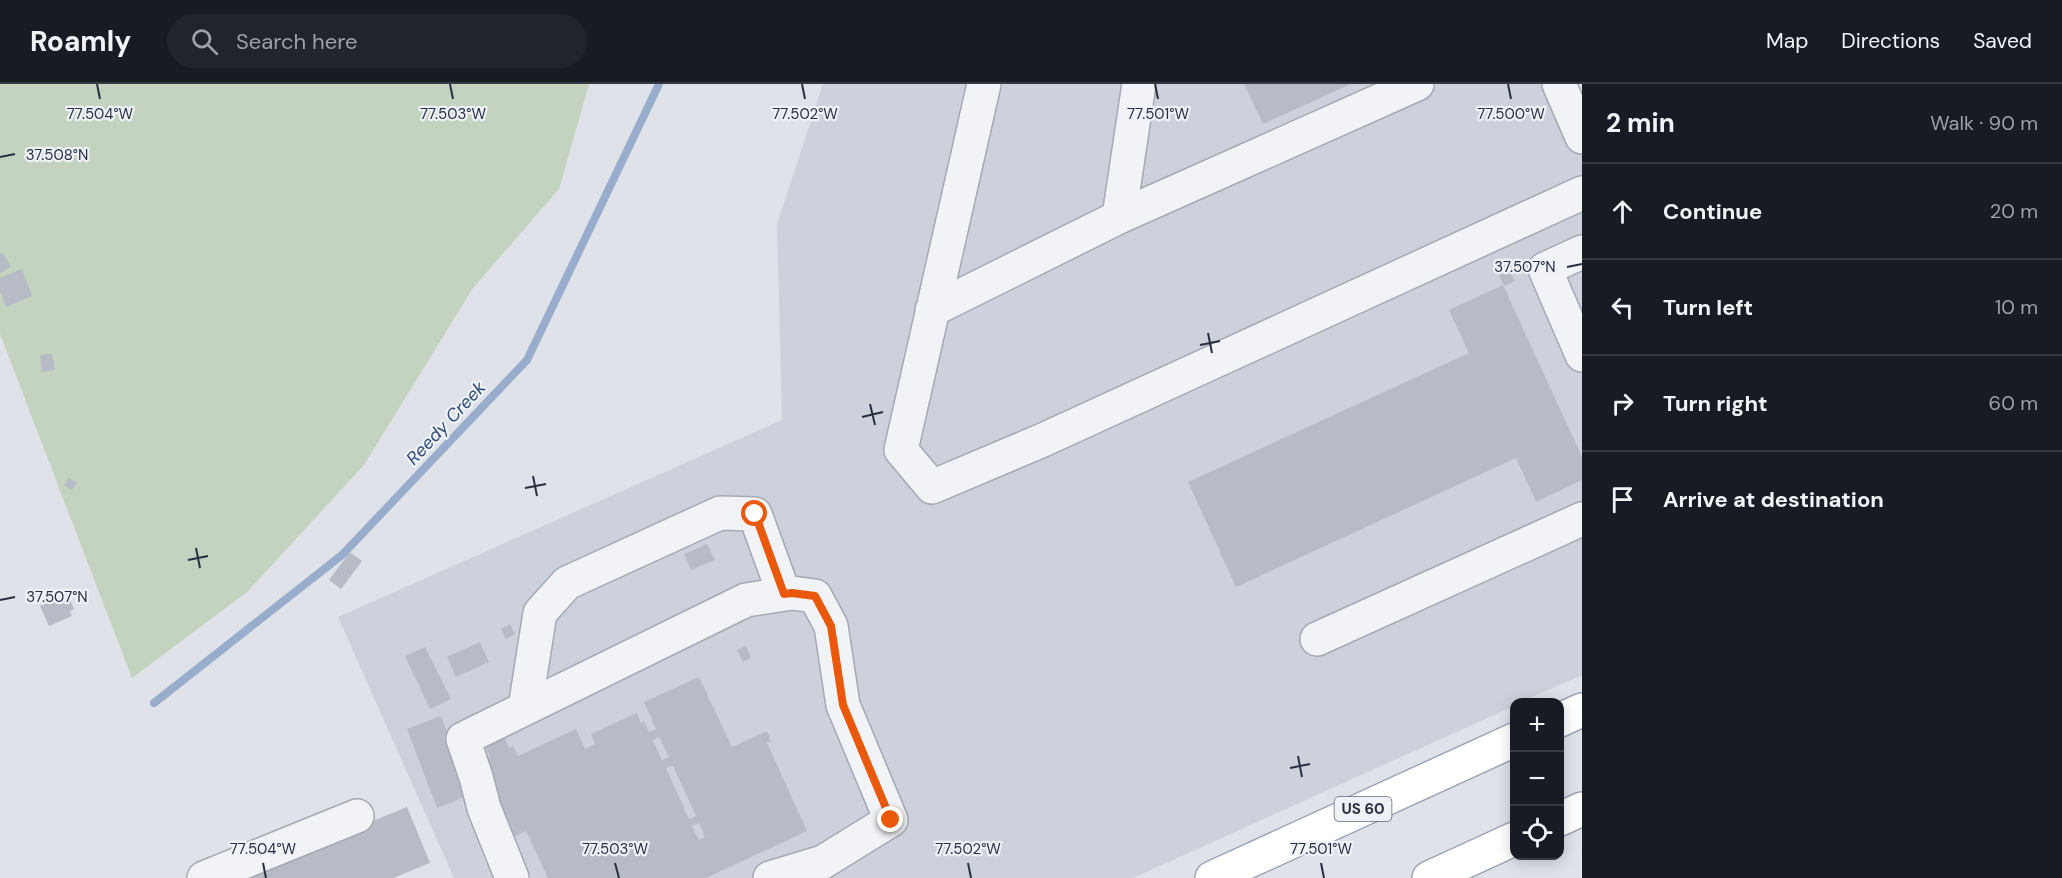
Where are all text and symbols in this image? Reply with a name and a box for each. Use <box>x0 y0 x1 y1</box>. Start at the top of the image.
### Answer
search box <box>167 14 587 68</box>
text: Roamly <box>30 23 131 60</box>
icon: search <box>188 25 221 58</box>
text: Search here <box>236 27 357 56</box>
text: Map <box>1766 27 1808 55</box>
text: Directions <box>1841 27 1940 55</box>
text: Saved <box>1973 27 2032 55</box>
text: 77.504°W <box>67 104 134 124</box>
text: 77.503°W <box>420 104 486 124</box>
text: 77.502°W <box>772 104 838 124</box>
text: 77.501°W <box>1127 104 1189 124</box>
text: 77.500°W <box>1477 104 1545 124</box>
text: 2 min <box>1606 106 1675 140</box>
text: Walk · 90 m <box>1930 110 2038 136</box>
text: 37.508°N <box>26 145 88 165</box>
icon: ahead <box>1606 195 1639 228</box>
text: Continue <box>1663 197 1762 226</box>
text: 20 m <box>1990 198 2038 224</box>
text: 37.507°N <box>1494 257 1556 277</box>
icon: left <box>1606 291 1639 324</box>
text: Turn left <box>1663 293 1753 322</box>
text: 10 m <box>1995 294 2038 320</box>
water label: Reedy Creek <box>401 375 492 470</box>
icon: right <box>1606 387 1639 420</box>
text: Turn right <box>1663 389 1768 418</box>
text: 60 m <box>1989 390 2038 416</box>
icon: arrive <box>1606 483 1639 516</box>
text: Arrive at destination <box>1663 485 1884 514</box>
route start <box>741 500 767 526</box>
text: 37.507°N <box>26 587 88 607</box>
map controls <box>1510 698 1564 860</box>
button: + <box>1510 698 1564 752</box>
button: − <box>1510 752 1564 806</box>
road number: US 60 <box>1334 797 1392 821</box>
route end <box>877 806 903 832</box>
button: locate <box>1510 806 1564 860</box>
text: 77.504°W <box>230 839 297 859</box>
text: 77.503°W <box>582 839 648 859</box>
text: 77.502°W <box>935 839 1001 859</box>
text: 77.501°W <box>1290 839 1352 859</box>

